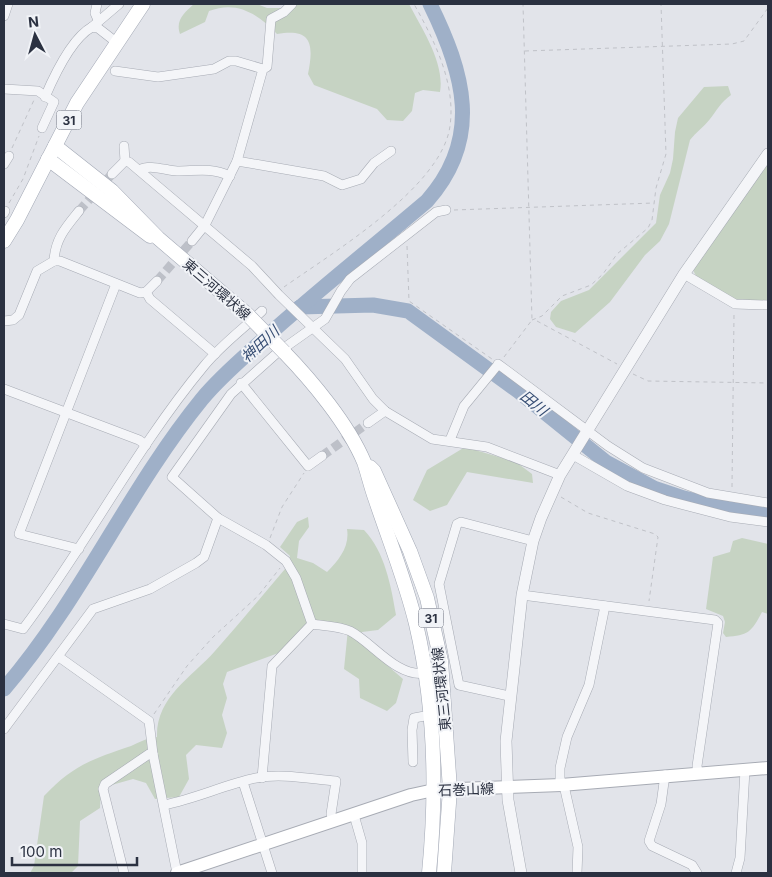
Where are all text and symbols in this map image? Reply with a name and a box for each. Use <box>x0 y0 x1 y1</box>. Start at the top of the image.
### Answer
north arrow <box>10 10 60 60</box>
text: N <box>27 13 40 31</box>
road number: 31 <box>56 110 82 130</box>
street label: 東三河環状線 <box>180 255 254 323</box>
water label: 神田川 <box>237 320 284 366</box>
water label: 田川 <box>516 386 553 421</box>
road number: 31 <box>418 608 444 628</box>
street label: 東三河環状線 <box>428 646 454 732</box>
street label: 石巻山線 <box>438 780 494 798</box>
scale bar <box>12 834 138 866</box>
text: 100 m <box>20 842 62 861</box>

